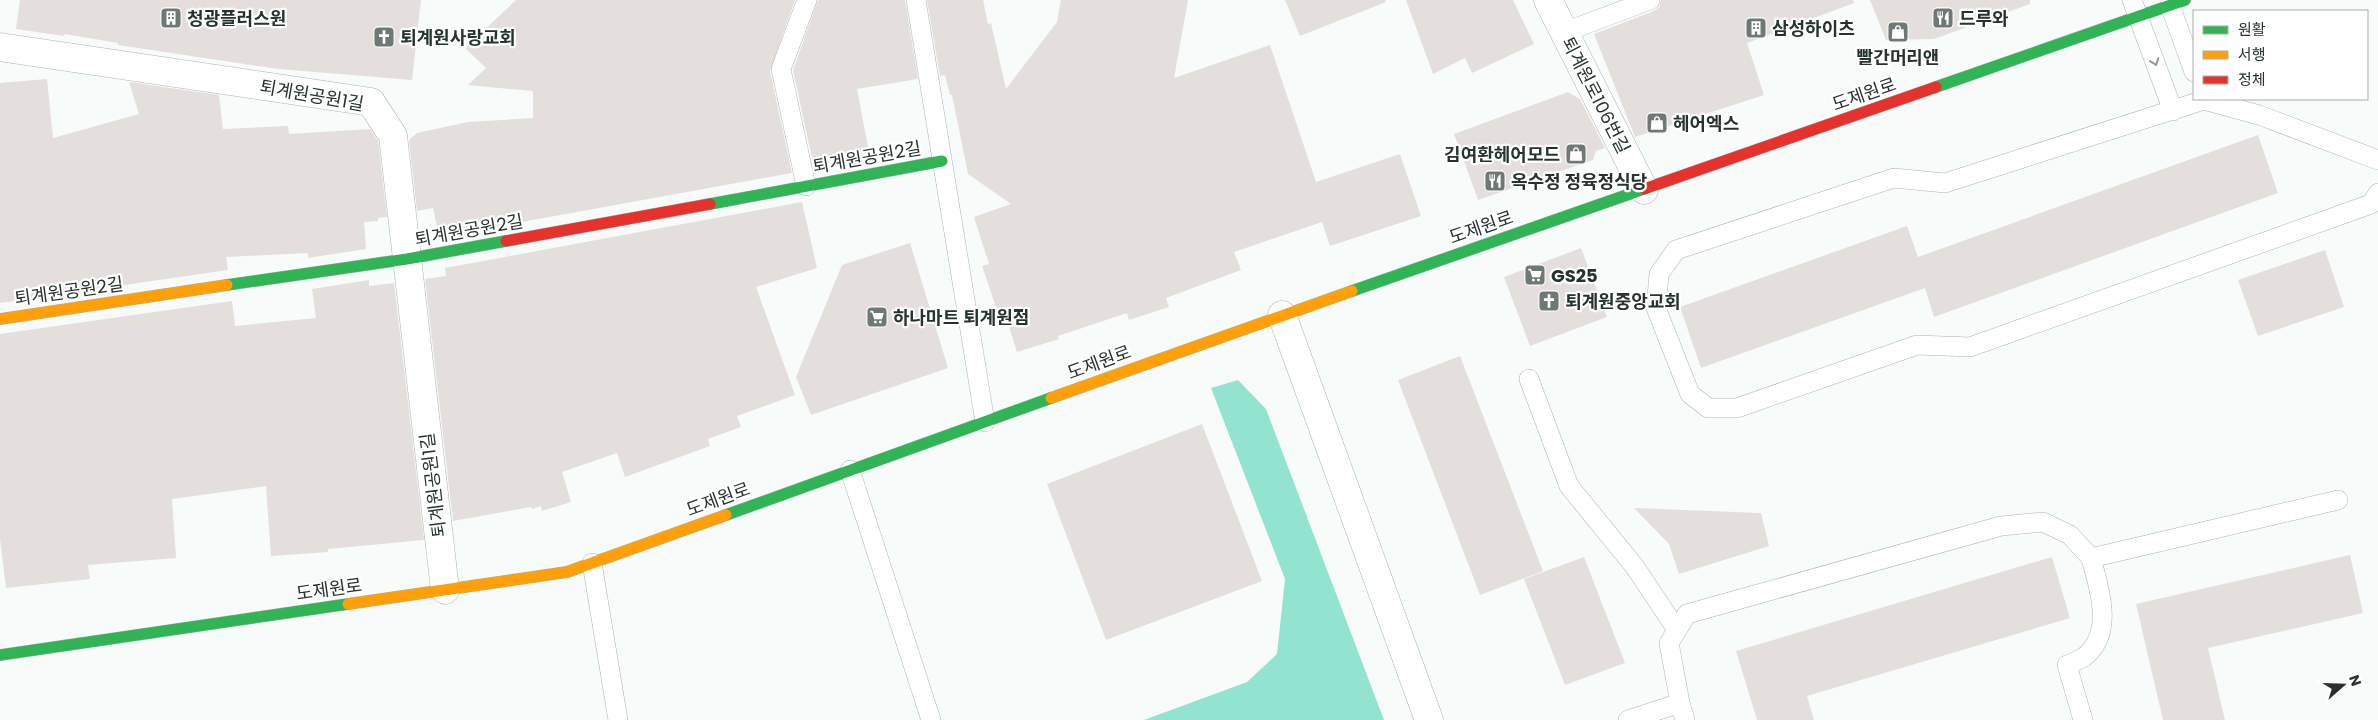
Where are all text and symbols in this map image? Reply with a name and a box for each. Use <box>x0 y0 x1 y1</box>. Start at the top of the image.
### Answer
building icon: 청광플러스원 <box>159 6 183 30</box>
place label: 청광플러스원 <box>187 6 286 31</box>
restaurant icon: 드루와 <box>1931 6 1955 30</box>
place label: 드루와 <box>1959 6 2009 31</box>
legend <box>2193 10 2368 100</box>
building icon: 삼성하이츠 <box>1744 16 1768 40</box>
place label: 삼성하이츠 <box>1772 16 1855 41</box>
text: 원활 <box>2238 19 2266 40</box>
shop icon: 빨간머리앤 <box>1886 20 1910 44</box>
church icon: 퇴계원사랑교회 <box>372 25 396 49</box>
place label: 퇴계원사랑교회 <box>400 25 516 50</box>
street label: 퇴계원로106번길 <box>1556 32 1636 158</box>
text: 서행 <box>2238 44 2266 65</box>
place label: 빨간머리앤 <box>1857 45 1939 70</box>
one-way arrow <box>2149 57 2159 66</box>
text: 정체 <box>2238 69 2266 90</box>
street label: 도제원로 <box>1829 71 1899 117</box>
street label: 퇴계원공원1길 <box>258 74 366 116</box>
shop icon: 헤어엑스 <box>1645 111 1669 135</box>
place label: 헤어엑스 <box>1673 111 1739 136</box>
street label: 퇴계원공원2길 <box>811 135 923 179</box>
place label: 김여환헤어모드 <box>1444 142 1560 167</box>
shop icon: 김여환헤어모드 <box>1564 142 1588 166</box>
restaurant icon: 옥수정 정육정식당 <box>1483 169 1507 193</box>
place label: 옥수정 정육정식당 <box>1511 169 1647 194</box>
street label: 도제원로 <box>1446 204 1516 250</box>
street label: 퇴계원공원2길 <box>413 208 525 252</box>
supermarket icon: GS25 <box>1523 263 1547 287</box>
place label: GS25 <box>1551 263 1598 288</box>
street label: 퇴계원공원2길 <box>13 271 125 311</box>
church icon: 퇴계원중앙교회 <box>1537 289 1561 313</box>
place label: 퇴계원중앙교회 <box>1565 289 1681 314</box>
supermarket icon: 하나마트 퇴계원점 <box>865 305 889 329</box>
place label: 하나마트 퇴계원점 <box>893 305 1029 330</box>
street label: 도제원로 <box>1064 339 1134 385</box>
street label: 퇴계원공원1길 <box>414 431 452 539</box>
street label: 도제원로 <box>683 476 753 522</box>
street label: 도제원로 <box>294 572 364 606</box>
north arrow <box>2318 660 2368 710</box>
text: N <box>2344 672 2366 689</box>

